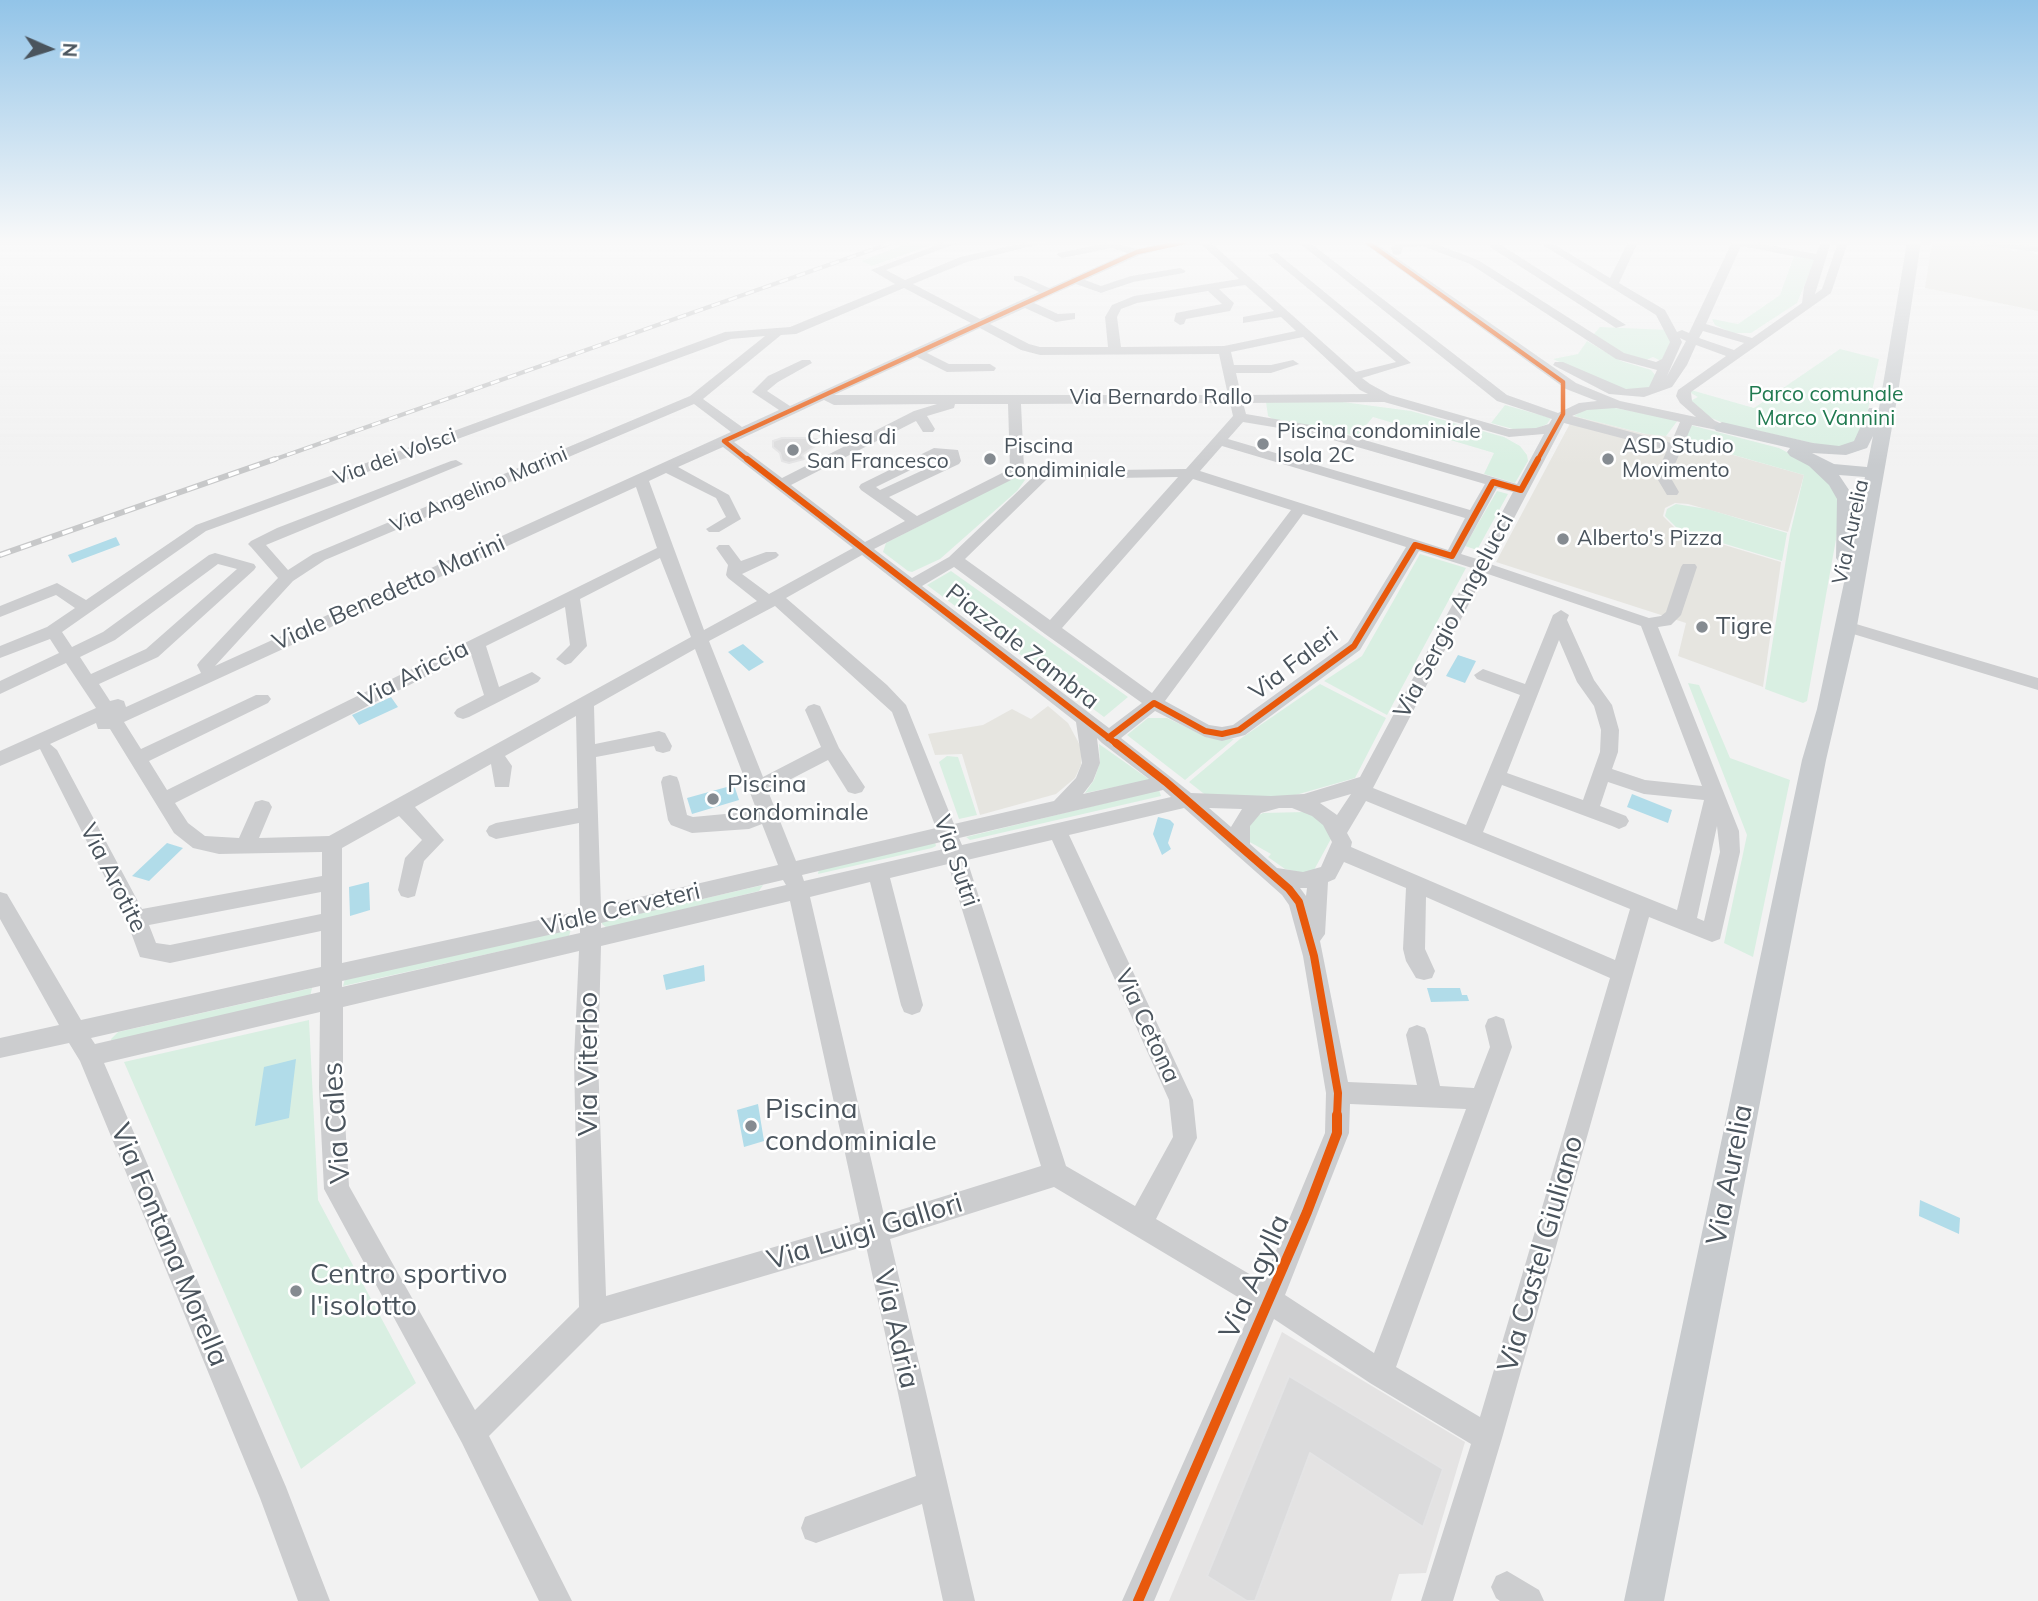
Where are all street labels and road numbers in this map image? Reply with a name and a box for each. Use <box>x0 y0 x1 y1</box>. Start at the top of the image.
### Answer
street label: Via Bernardo Rallo <box>1070 385 1252 411</box>
street label: Via dei Volsci <box>330 423 460 491</box>
street label: Via Angelino Marini <box>387 441 571 539</box>
street label: Via Aurelia <box>1828 477 1874 587</box>
street label: Via Sergio Angelucci <box>1388 509 1520 723</box>
street label: Viale Benedetto Marini <box>268 529 510 657</box>
street label: Piazzale Zambra <box>939 578 1105 716</box>
street label: Via Faleri <box>1244 621 1344 707</box>
street label: Via Ariccia <box>355 634 473 714</box>
street label: Via Sutri <box>927 812 985 910</box>
street label: Via Arotite <box>73 819 153 937</box>
street label: Viale Cerveteri <box>539 877 703 941</box>
street label: Via Cetona <box>1108 965 1186 1087</box>
street label: Via Viterbo <box>572 992 606 1136</box>
street label: Via Cales <box>316 1061 358 1185</box>
street label: Via Aurelia <box>1700 1102 1760 1248</box>
street label: Via Fontana Morella <box>103 1119 235 1371</box>
street label: Via Castel Giuliano <box>1491 1132 1591 1376</box>
street label: Via Luigi Gallori <box>763 1186 967 1278</box>
street label: Via Agylla <box>1213 1210 1297 1344</box>
street label: Via Adria <box>866 1266 926 1392</box>

